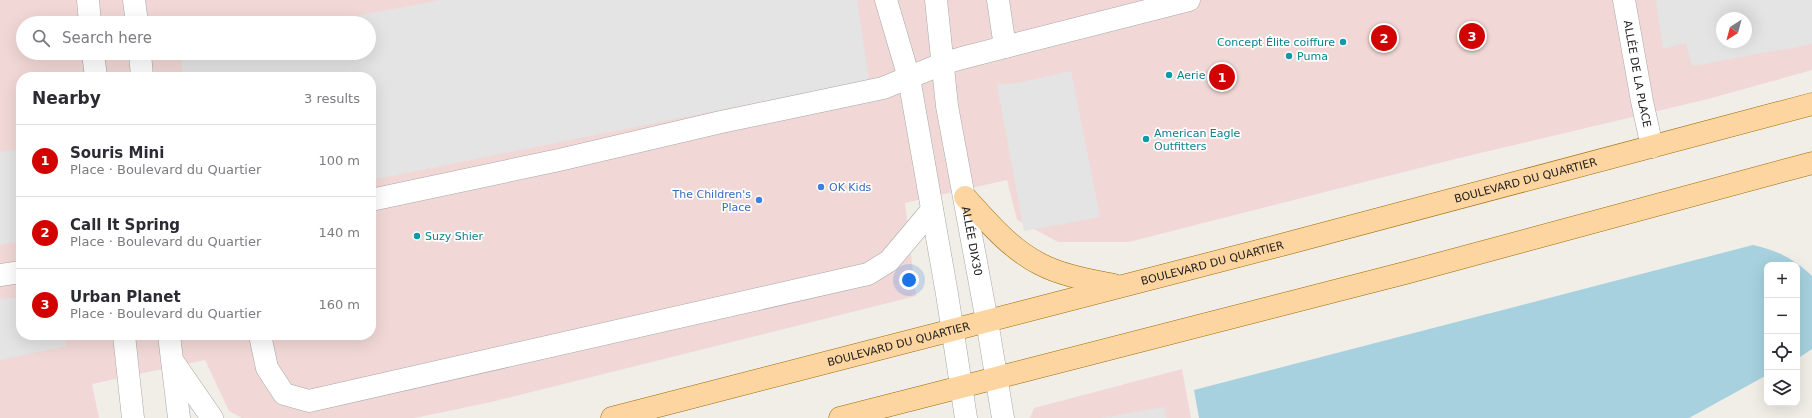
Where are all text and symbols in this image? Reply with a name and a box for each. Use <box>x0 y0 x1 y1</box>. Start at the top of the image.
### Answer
north arrow <box>1716 12 1752 48</box>
search box <box>16 16 376 60</box>
street label: ALLÉE DE LA PLACE <box>1621 19 1654 129</box>
pin: 3 <box>1459 21 1485 51</box>
pin: 2 <box>1371 23 1397 53</box>
icon: search <box>30 27 52 49</box>
text: Search here <box>62 29 152 47</box>
place label: Concept Élite coiffure <box>1217 36 1335 49</box>
marker: Concept Élite coiffure <box>1338 37 1348 47</box>
place label: Puma <box>1297 50 1328 63</box>
marker: Puma <box>1284 51 1294 61</box>
pin: 1 <box>1209 62 1235 92</box>
place label: Aerie <box>1177 69 1206 82</box>
marker: Aerie <box>1164 70 1174 80</box>
text: Nearby <box>32 88 101 108</box>
text: 3 results <box>304 91 360 106</box>
place label: American Eagle Outfitters <box>1154 127 1241 153</box>
marker: American Eagle Outfitters <box>1141 134 1151 144</box>
text: Souris Mini <box>70 144 164 162</box>
text: 1 <box>40 153 50 168</box>
text: 100 m <box>318 153 360 168</box>
street label: BOULEVARD DU QUARTIER <box>1453 155 1599 205</box>
text: Place · Boulevard du Quartier <box>70 162 261 177</box>
place label: OK Kids <box>829 181 872 194</box>
marker: OK Kids <box>816 182 826 192</box>
place label: The Children's Place <box>672 188 751 214</box>
marker: The Children's Place <box>754 195 764 205</box>
street label: ALLÉE DIX30 <box>959 205 985 277</box>
text: Call It Spring <box>70 216 180 234</box>
text: 2 <box>40 225 50 240</box>
text: 140 m <box>318 225 360 240</box>
place label: Suzy Shier <box>425 230 484 243</box>
marker: Suzy Shier <box>412 231 422 241</box>
text: Place · Boulevard du Quartier <box>70 234 261 249</box>
street label: BOULEVARD DU QUARTIER <box>1140 238 1285 287</box>
map controls <box>1764 262 1800 406</box>
button: + <box>1764 262 1800 298</box>
your location <box>899 270 919 290</box>
text: Urban Planet <box>70 288 181 306</box>
text: 3 <box>40 297 50 312</box>
text: 160 m <box>318 297 360 312</box>
button: − <box>1764 298 1800 334</box>
text: Place · Boulevard du Quartier <box>70 306 261 321</box>
street label: BOULEVARD DU QUARTIER <box>826 319 972 369</box>
button: locate <box>1764 334 1800 370</box>
button: layers <box>1764 370 1800 406</box>

